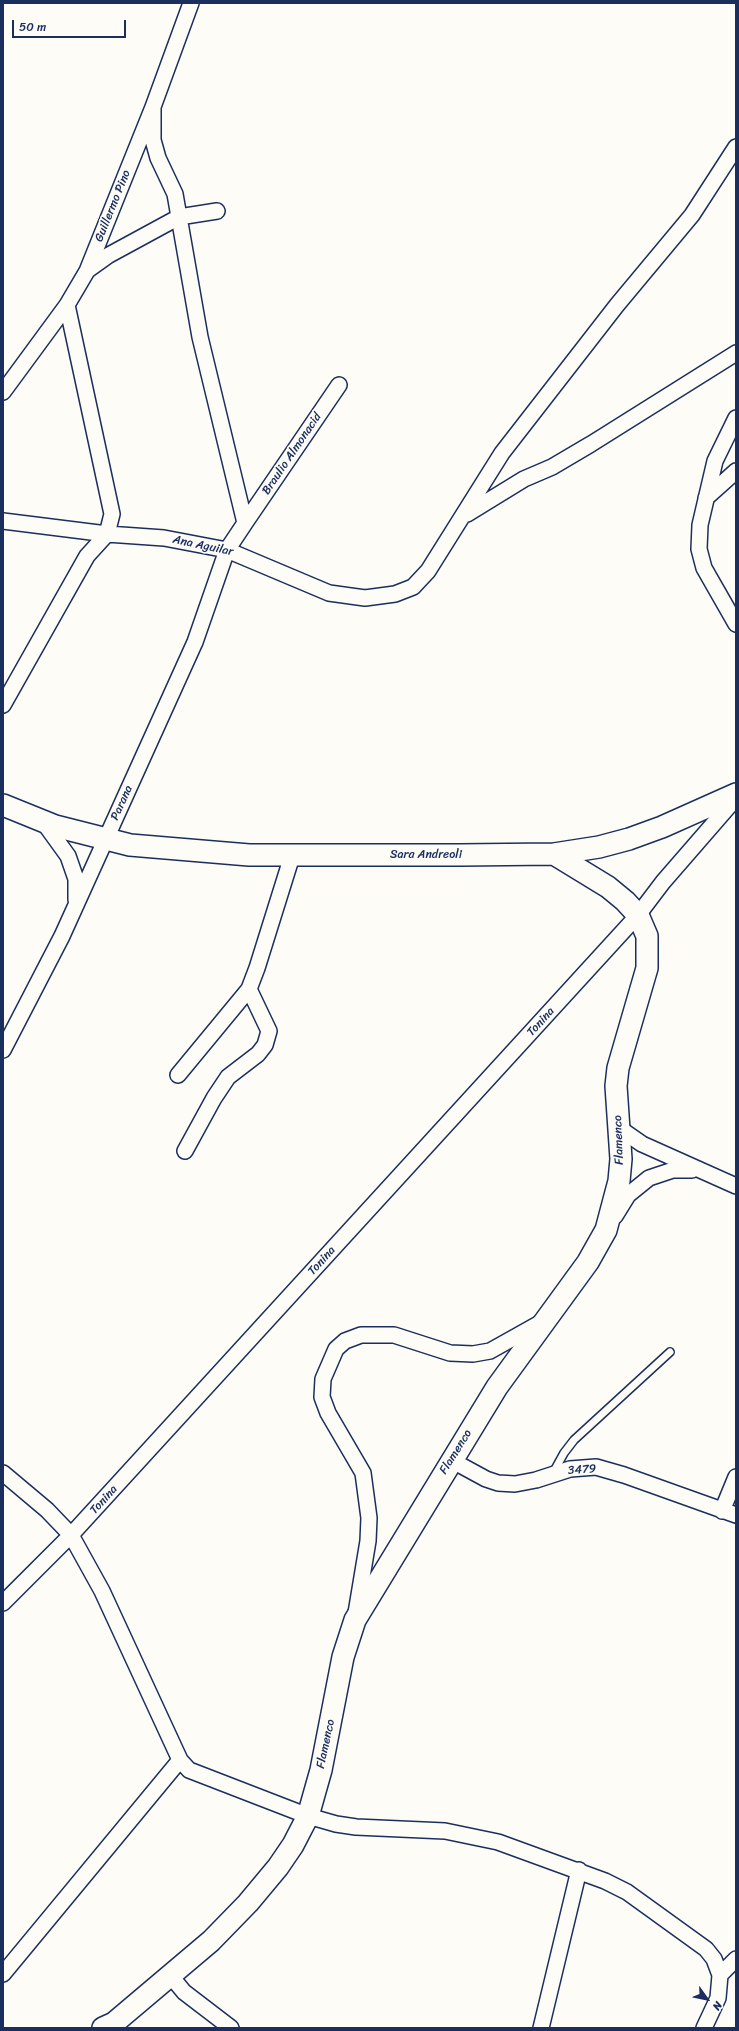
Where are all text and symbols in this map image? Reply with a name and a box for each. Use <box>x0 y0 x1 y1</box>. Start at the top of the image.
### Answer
scale bar <box>14 12 128 38</box>
text: 50 m <box>19 16 46 38</box>
street label: Guillermo Pino <box>92 168 134 244</box>
street label: Braulio Almonacid <box>259 410 325 498</box>
street label: Ana Aguilar <box>171 533 235 559</box>
street label: Parana <box>108 783 136 823</box>
street label: Sara Andreoli <box>390 848 462 862</box>
street label: Tonina <box>524 1005 558 1039</box>
street label: Flamenco <box>611 1115 627 1165</box>
street label: Tonina <box>305 1244 339 1278</box>
street label: Flamenco <box>437 1427 475 1477</box>
street label: 3479 <box>567 1462 597 1478</box>
street label: Tonina <box>87 1483 121 1517</box>
street label: Flamenco <box>314 1718 338 1770</box>
north arrow <box>687 1979 727 2019</box>
text: N <box>707 1997 728 2014</box>

